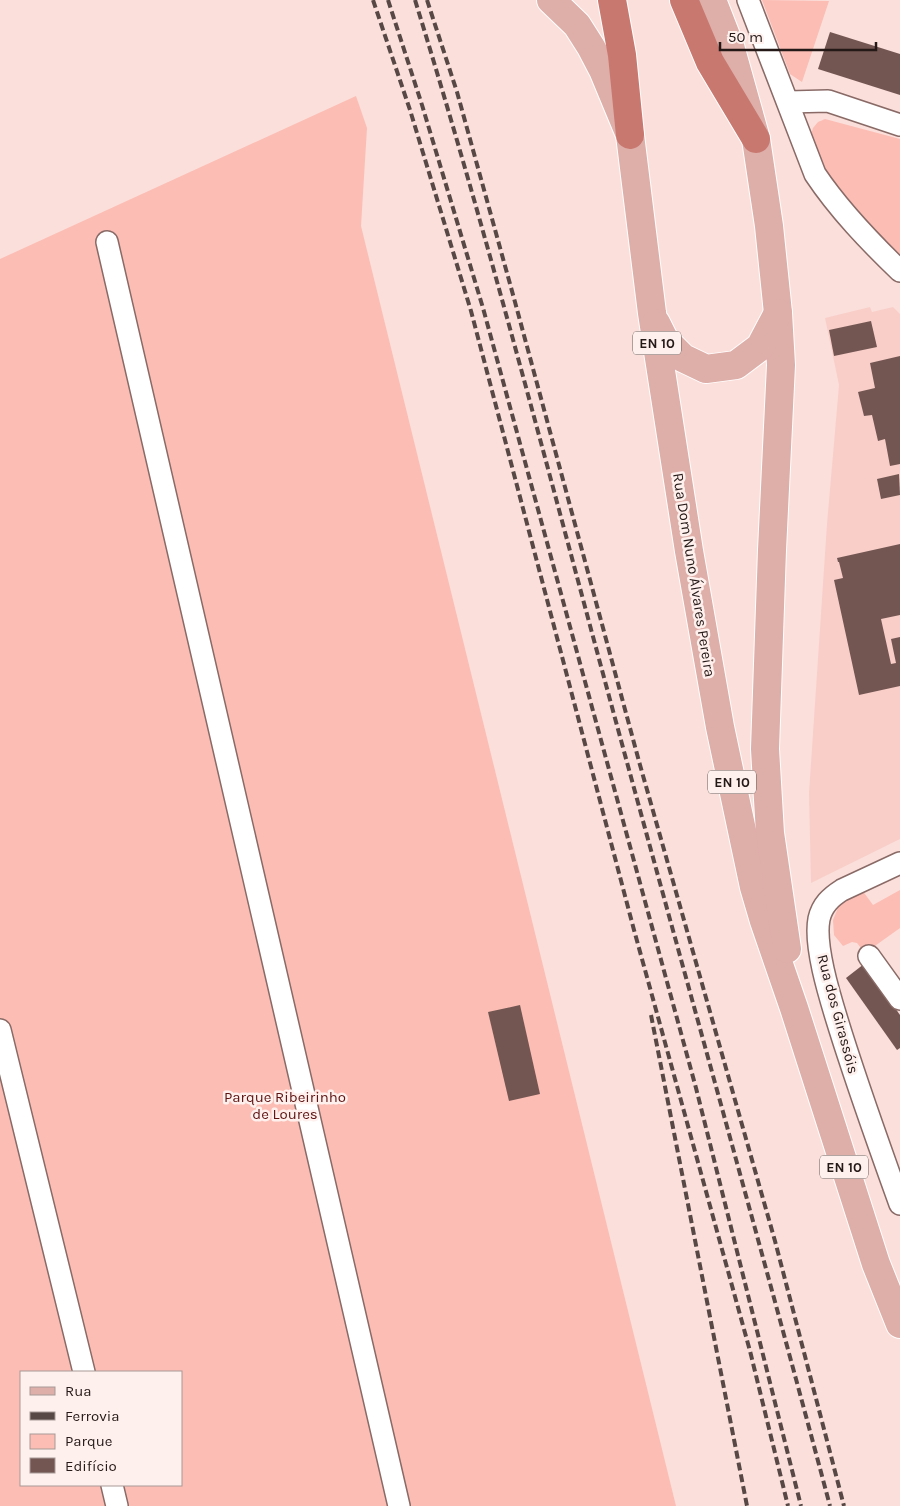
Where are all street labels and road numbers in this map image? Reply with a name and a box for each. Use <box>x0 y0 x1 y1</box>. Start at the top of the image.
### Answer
road number: EN 10 <box>633 332 681 354</box>
street label: Rua Dom Nuno Álvares Pereira <box>669 472 719 678</box>
road number: EN 10 <box>708 770 756 794</box>
street label: Rua dos Girassóis <box>813 952 863 1076</box>
road number: EN 10 <box>820 1156 868 1178</box>

